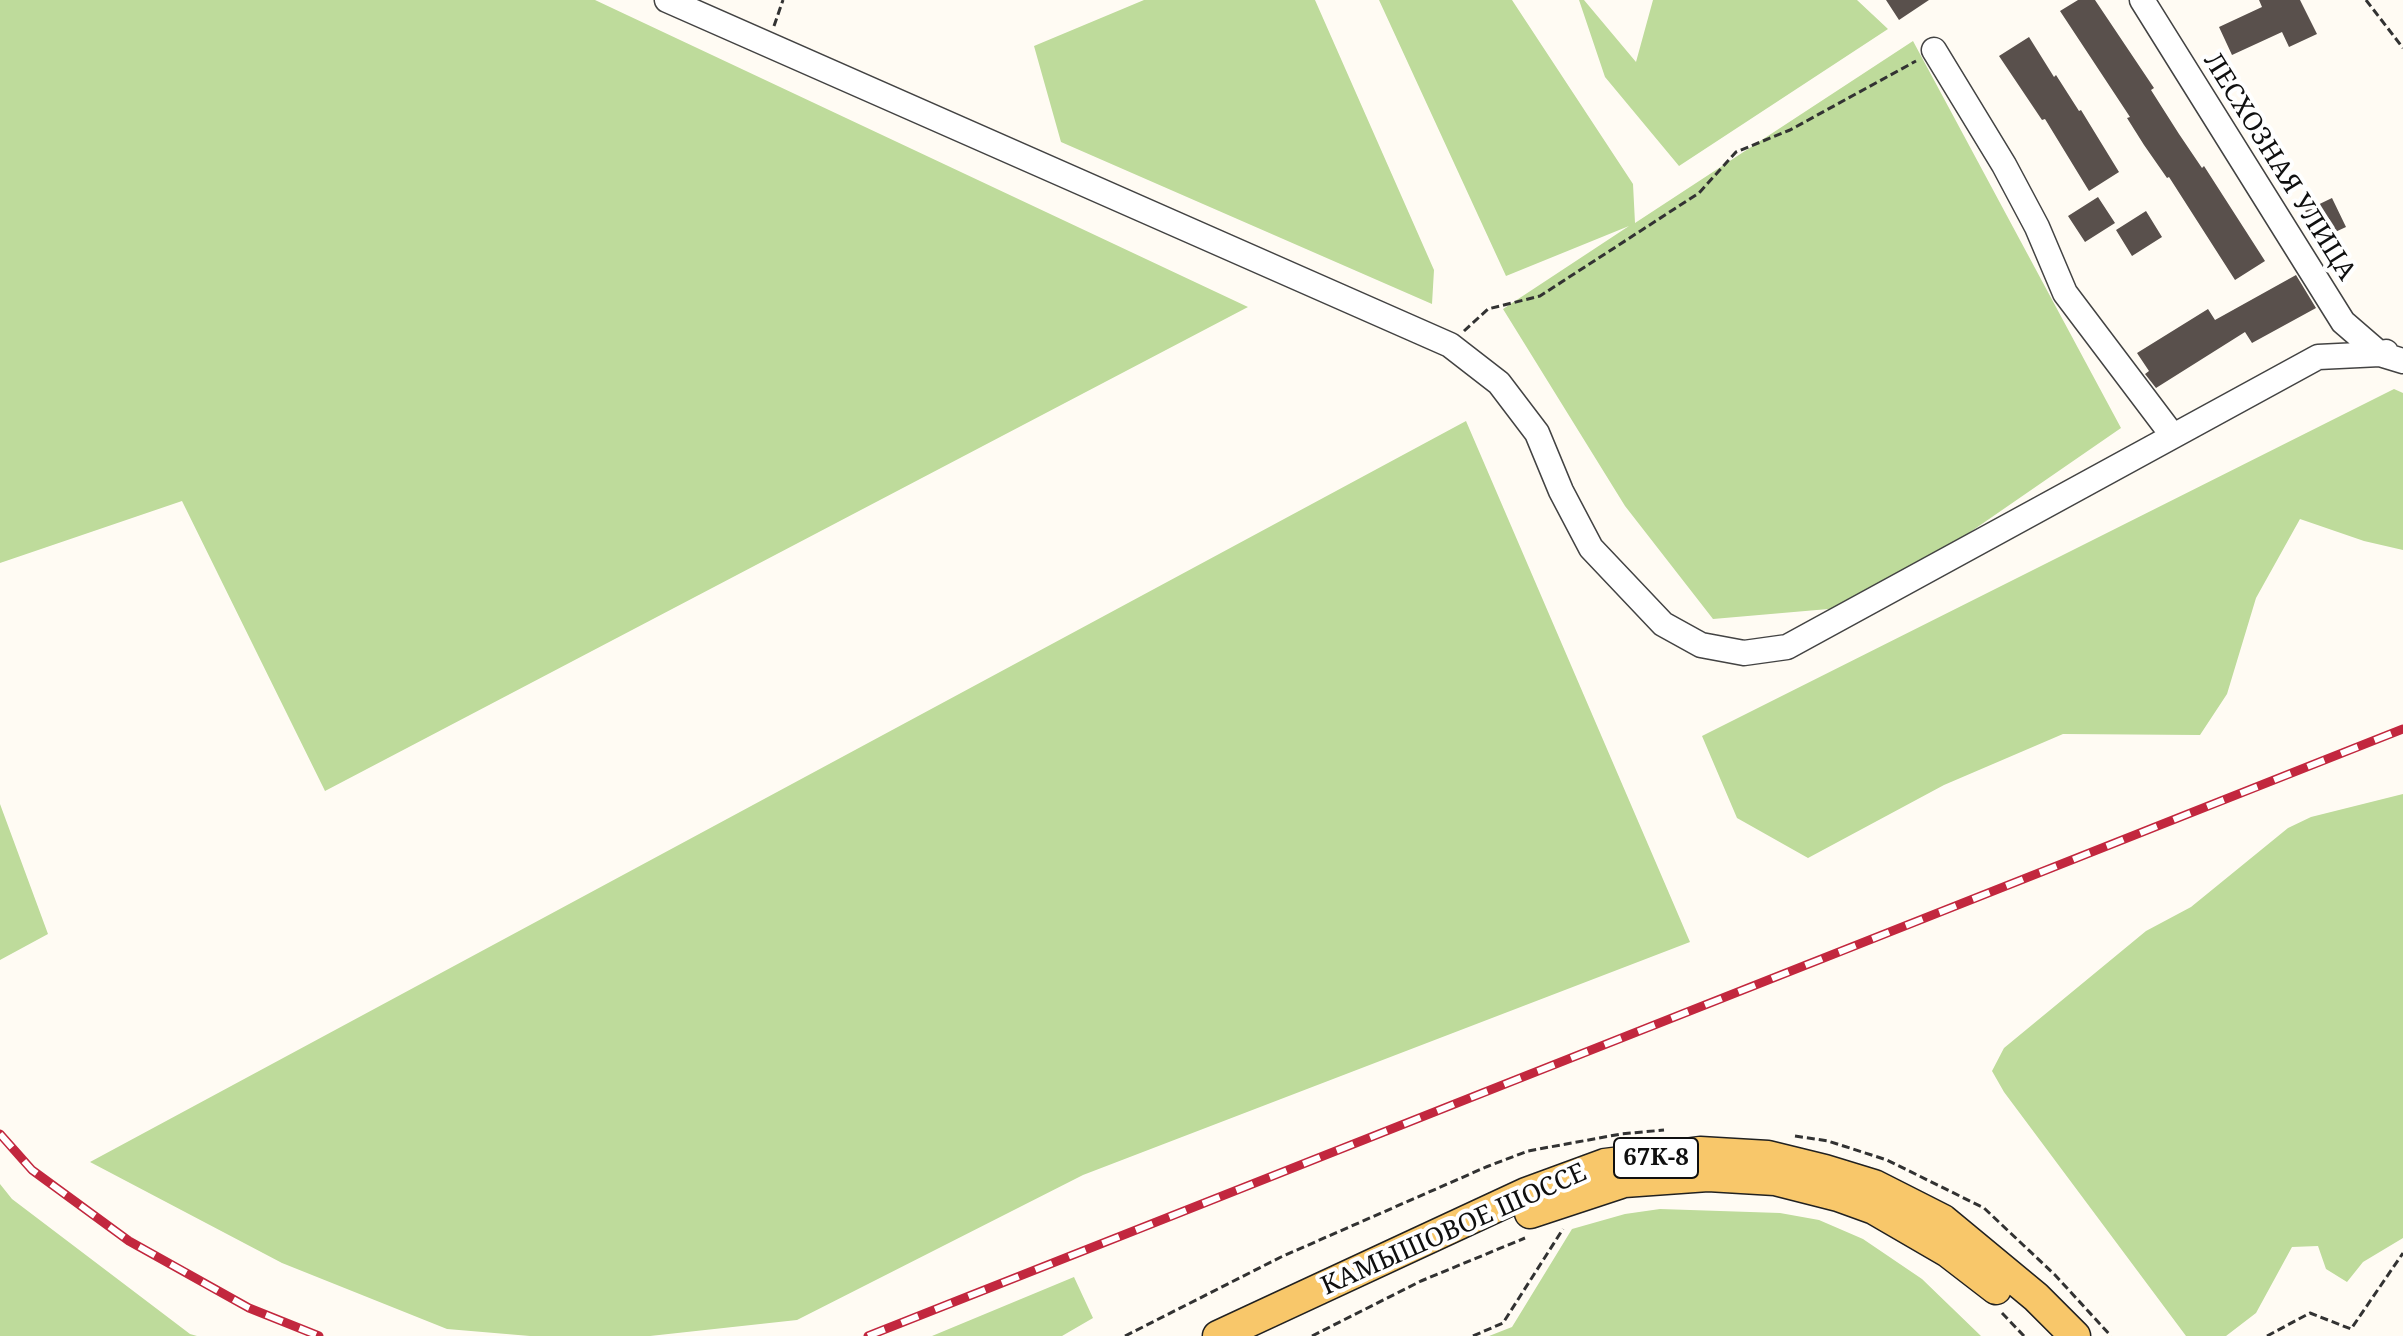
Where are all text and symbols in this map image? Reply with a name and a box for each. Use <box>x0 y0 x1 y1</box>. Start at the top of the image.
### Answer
street label: ЛЕСХОЗНАЯ УЛИЦА <box>2196 48 2362 286</box>
road number: 67К-8 <box>1614 1138 1698 1178</box>
street label: КАМЫШОВОЕ ШОССЕ <box>1317 1157 1591 1303</box>

